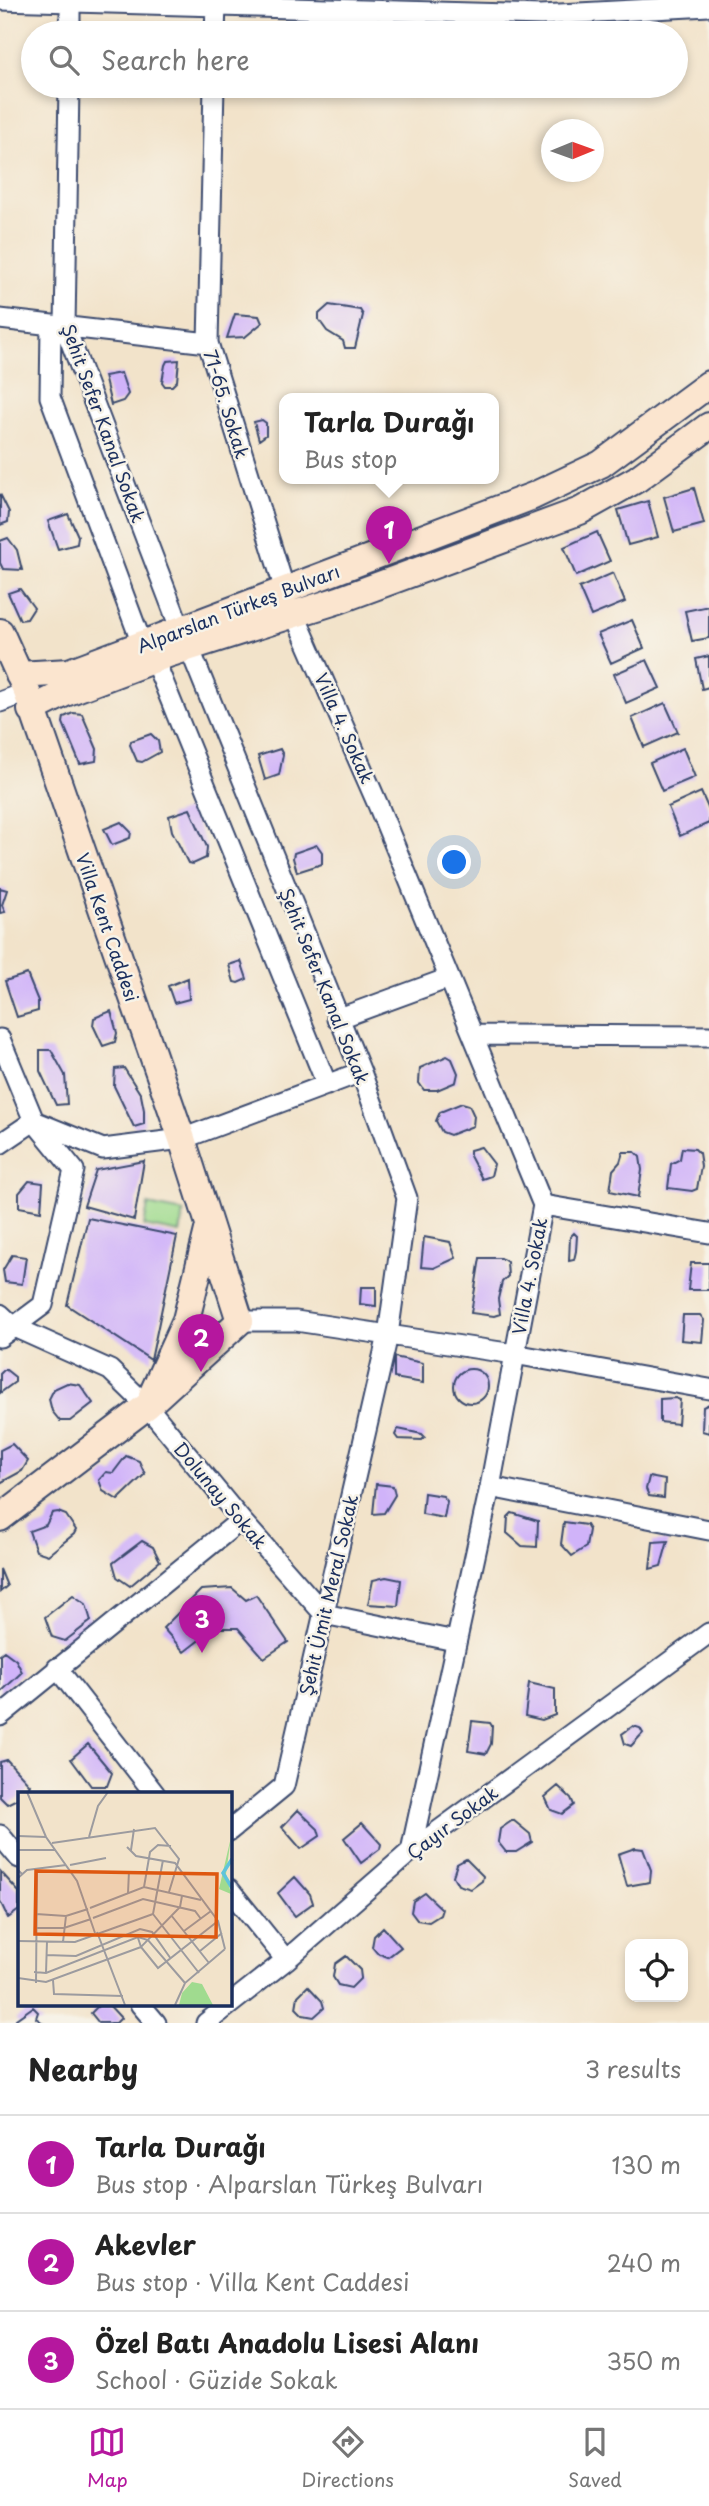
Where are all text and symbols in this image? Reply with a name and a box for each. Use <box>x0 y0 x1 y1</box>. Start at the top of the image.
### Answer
search box <box>21 21 688 98</box>
text: Search here <box>101 40 250 79</box>
icon: search <box>45 41 83 79</box>
north arrow <box>541 119 604 182</box>
street label: Şehit Sefer Kanal Sokak <box>55 320 153 526</box>
street label: 71-65. Sokak <box>198 346 256 462</box>
popup <box>279 393 499 484</box>
text: Tarla Durağı <box>304 402 474 441</box>
text: Bus stop <box>304 441 397 476</box>
pin: 1 <box>366 506 412 564</box>
street label: Alparslan Türkeş Bulvarı <box>133 557 343 659</box>
street label: Villa 4. Sokak <box>309 668 381 788</box>
your location <box>437 845 471 879</box>
street label: Villa Kent Caddesi <box>70 849 146 1005</box>
street label: Şehit Sefer Kanal Sokak <box>273 884 377 1088</box>
street label: Villa 4. Sokak <box>504 1215 554 1337</box>
pin: 2 <box>178 1314 224 1372</box>
street label: Dolunay Sokak <box>168 1436 274 1554</box>
street label: Şehit Ümit Meral Sokak <box>292 1492 364 1698</box>
pin: 3 <box>179 1595 225 1653</box>
street label: Çayır Sokak <box>401 1779 503 1865</box>
inset map <box>18 1792 231 2006</box>
map controls <box>625 1939 688 2002</box>
button: locate <box>625 1939 688 2002</box>
text: Nearby <box>28 2046 138 2091</box>
text: 3 results <box>585 2051 681 2086</box>
text: Tarla Durağı <box>95 2127 266 2166</box>
text: 1 <box>46 2147 57 2182</box>
text: 130 m <box>611 2147 681 2182</box>
text: Bus stop · Alparslan Türkeş Bulvarı <box>95 2166 483 2201</box>
text: Akevler <box>95 2225 196 2264</box>
text: 2 <box>43 2245 59 2280</box>
text: 240 m <box>607 2245 681 2280</box>
text: Bus stop · Villa Kent Caddesi <box>95 2264 409 2299</box>
text: Özel Batı Anadolu Lisesi Alanı <box>95 2323 479 2362</box>
text: 3 <box>43 2343 59 2378</box>
text: 350 m <box>606 2343 681 2378</box>
text: School · Güzide Sokak <box>95 2362 338 2397</box>
tab: Map <box>87 2423 128 2493</box>
tab: Directions <box>302 2423 394 2493</box>
tab: Saved <box>568 2423 622 2493</box>

